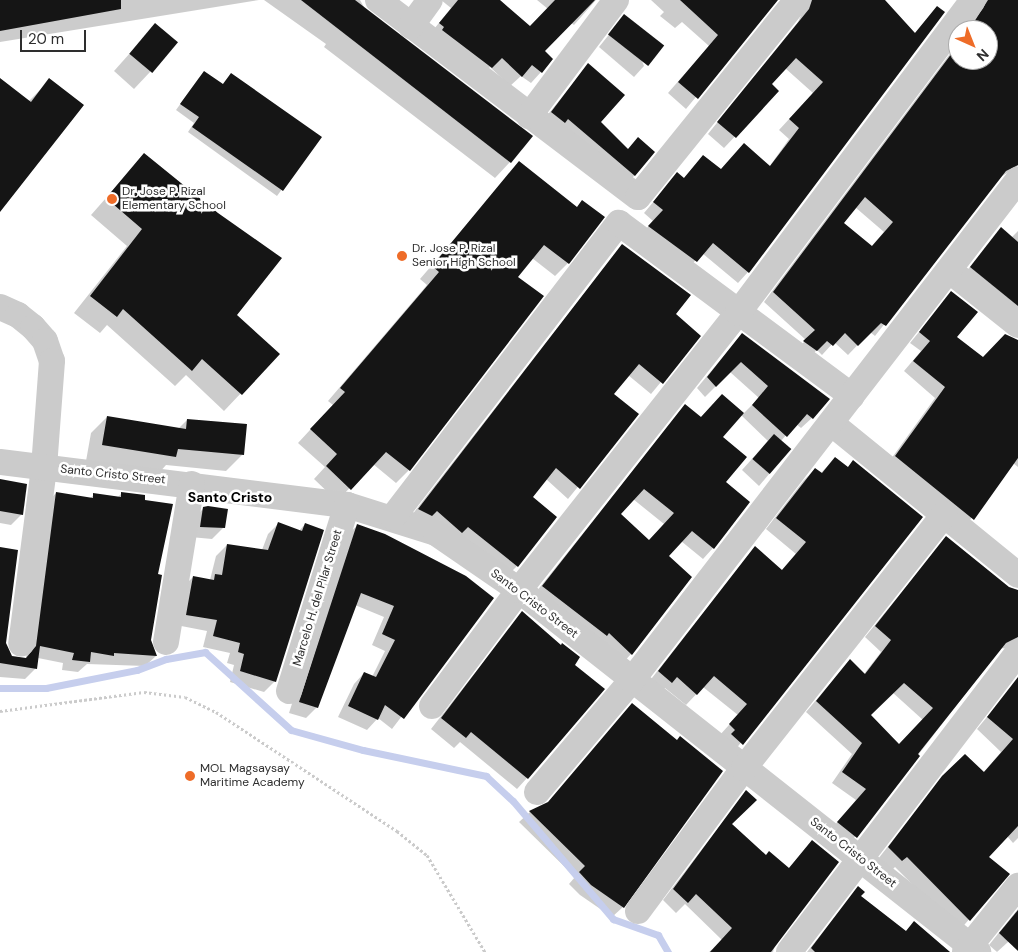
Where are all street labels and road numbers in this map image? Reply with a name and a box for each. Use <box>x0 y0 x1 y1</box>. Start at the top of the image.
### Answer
street label: Santo Cristo Street <box>60 462 166 488</box>
street label: Marcelo H. del Pilar Street <box>290 528 346 668</box>
street label: Santo Cristo Street <box>487 566 581 642</box>
street label: Santo Cristo Street <box>807 815 899 891</box>

